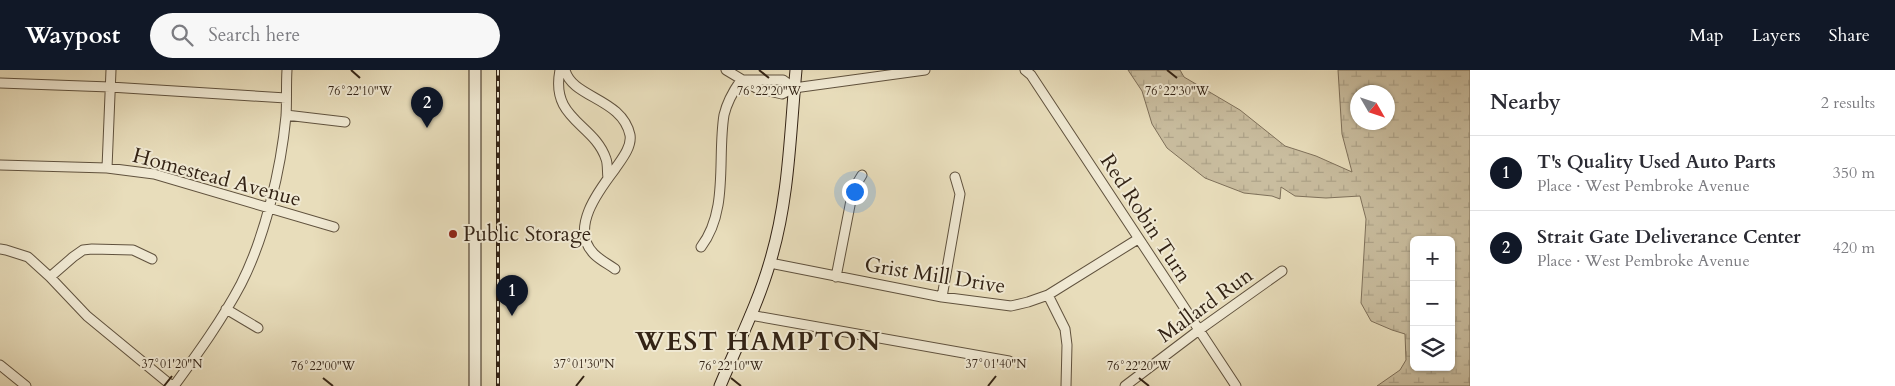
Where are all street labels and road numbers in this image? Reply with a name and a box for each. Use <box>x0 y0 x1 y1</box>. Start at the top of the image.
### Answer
street label: Homestead Avenue <box>129 141 304 214</box>
street label: Red Robin Turn <box>1093 148 1198 288</box>
street label: Grist Mill Drive <box>862 250 1007 301</box>
street label: Mallard Run <box>1152 261 1259 350</box>

